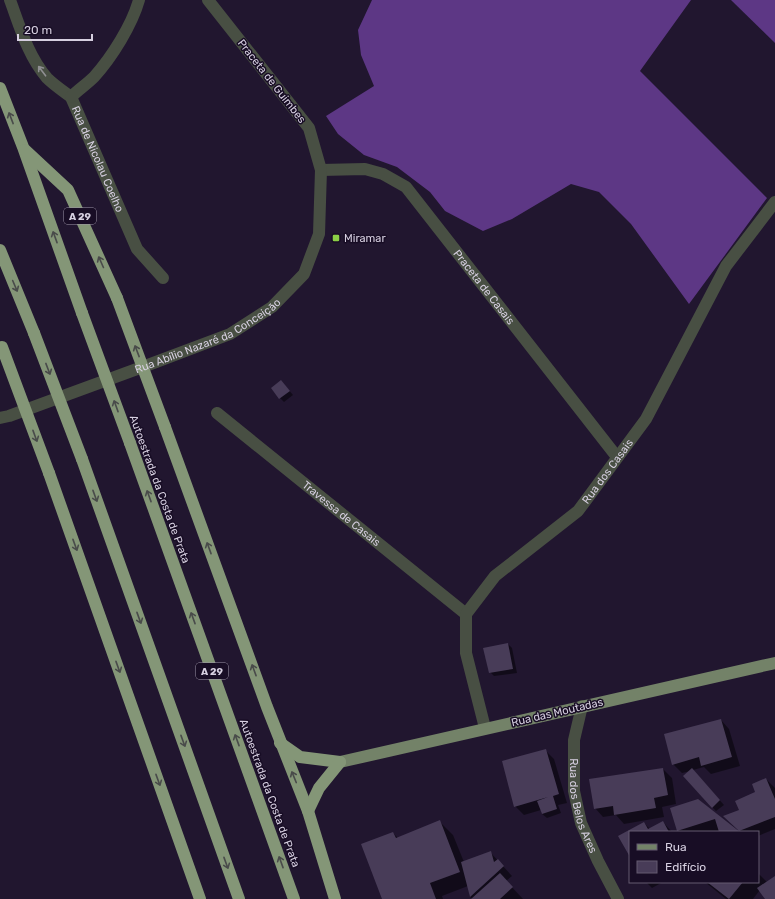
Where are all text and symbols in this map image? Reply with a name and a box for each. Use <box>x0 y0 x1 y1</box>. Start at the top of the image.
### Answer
scale bar <box>18 16 92 42</box>
text: 20 m <box>24 23 52 37</box>
street label: Praceta de Guimbes <box>235 37 309 126</box>
one-way arrow <box>38 66 46 77</box>
street label: Rua de Nicolau Coelho <box>69 104 126 214</box>
one-way arrow <box>7 112 15 124</box>
road number: A 29 <box>64 208 96 224</box>
one-way arrow <box>50 231 58 243</box>
place label: Miramar <box>344 232 386 245</box>
marker: Miramar <box>331 233 341 243</box>
street label: Praceta de Casais <box>450 247 517 328</box>
one-way arrow <box>97 257 104 269</box>
one-way arrow <box>12 280 19 292</box>
street label: Rua Abílio Nazaré da Conceição <box>133 296 284 376</box>
one-way arrow <box>133 345 140 358</box>
one-way arrow <box>45 363 53 375</box>
one-way arrow <box>112 401 120 413</box>
street label: Autoestrada da Costa de Prata <box>127 413 192 565</box>
one-way arrow <box>32 430 40 442</box>
street label: Rua dos Casais <box>580 436 636 506</box>
street label: Travessa de Casais <box>300 479 383 549</box>
one-way arrow <box>91 489 99 501</box>
one-way arrow <box>144 490 152 502</box>
one-way arrow <box>71 539 79 551</box>
one-way arrow <box>205 543 213 555</box>
one-way arrow <box>135 612 143 624</box>
one-way arrow <box>188 612 196 624</box>
one-way arrow <box>115 661 123 673</box>
road number: A 29 <box>196 663 228 679</box>
one-way arrow <box>249 665 257 677</box>
street label: Rua das Moutadas <box>510 696 605 729</box>
street label: Autoestrada da Costa de Prata <box>237 717 302 869</box>
one-way arrow <box>179 734 187 746</box>
one-way arrow <box>233 734 240 747</box>
street label: Rua dos Belos Ares <box>567 758 600 856</box>
one-way arrow <box>290 771 297 783</box>
one-way arrow <box>155 774 163 786</box>
legend <box>629 831 759 883</box>
text: Rua <box>665 840 687 854</box>
one-way arrow <box>277 856 284 869</box>
one-way arrow <box>223 857 231 869</box>
text: Edifício <box>665 860 706 874</box>

